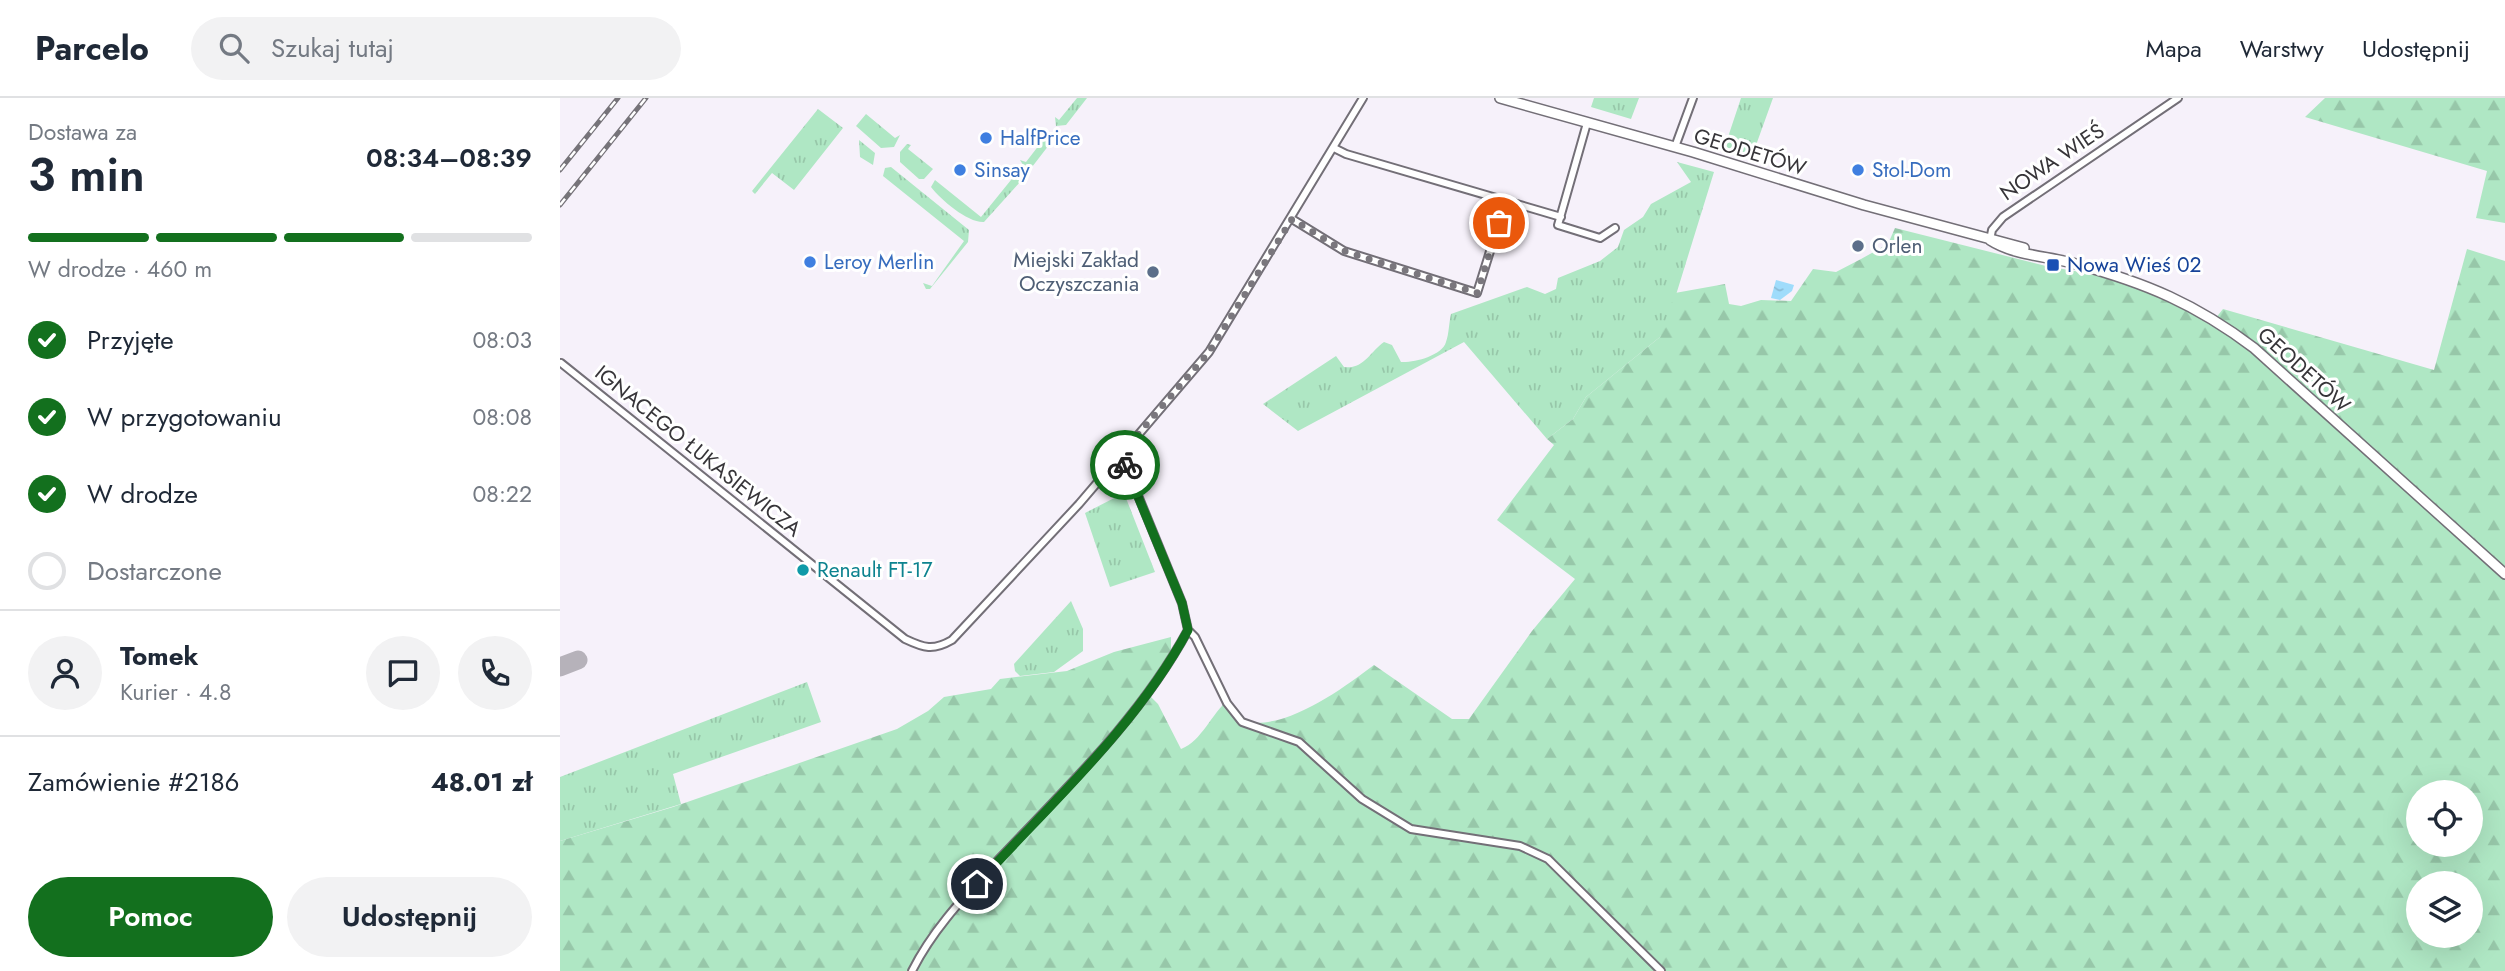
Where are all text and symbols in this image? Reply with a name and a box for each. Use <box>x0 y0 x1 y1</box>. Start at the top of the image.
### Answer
search box <box>191 17 681 80</box>
text: Parcelo <box>35 25 149 72</box>
icon: search <box>215 29 253 67</box>
text: Szukaj tutaj <box>271 29 394 67</box>
text: Mapa <box>2145 31 2202 66</box>
text: Warstwy <box>2240 31 2324 66</box>
text: Udostępnij <box>2362 31 2470 66</box>
text: Dostawa za <box>28 115 137 149</box>
street label: NOWA WIEŚ <box>1994 116 2110 208</box>
street label: GEODETÓW <box>1690 121 1810 183</box>
place label: HalfPrice <box>1000 123 1081 153</box>
marker: HalfPrice <box>978 130 994 146</box>
text: 08:34–08:39 <box>366 139 532 177</box>
text: 3 min <box>28 142 145 208</box>
place label: Sinsay <box>974 155 1030 185</box>
place label: Stol-Dom <box>1872 155 1951 185</box>
marker: Sinsay <box>952 162 968 178</box>
marker: Stol-Dom <box>1850 162 1866 178</box>
pin <box>1469 193 1529 253</box>
icon: bag <box>1480 204 1518 242</box>
place label: Orlen <box>1872 231 1922 261</box>
marker: Orlen <box>1850 238 1866 254</box>
place label: Miejski Zakład Oczyszczania <box>1013 245 1139 299</box>
place label: Leroy Merlin <box>824 247 934 277</box>
place label: Nowa Wieś 02 <box>2067 250 2201 280</box>
text: W drodze · 460 m <box>28 252 212 286</box>
marker: Leroy Merlin <box>802 254 818 270</box>
marker: Nowa Wieś 02 <box>2045 257 2061 273</box>
marker: Miejski Zakład Oczyszczania <box>1145 264 1161 280</box>
street label: GEODETÓW <box>2251 320 2357 420</box>
icon: check <box>28 321 66 359</box>
text: Przyjęte <box>87 321 174 359</box>
text: 08:03 <box>472 323 532 357</box>
street label: IGNACEGO ŁUKASIEWICZA <box>588 358 808 544</box>
icon: check <box>28 398 66 436</box>
text: W przygotowaniu <box>87 398 282 436</box>
text: 08:08 <box>472 400 532 434</box>
courier <box>1090 430 1160 500</box>
icon: bike <box>1106 446 1144 484</box>
icon: check <box>28 475 66 513</box>
text: W drodze <box>87 475 198 513</box>
text: 08:22 <box>473 477 532 511</box>
text: Dostarczone <box>87 552 222 590</box>
place label: Renault FT-17 <box>817 555 932 585</box>
marker: Renault FT-17 <box>795 562 811 578</box>
button: person <box>28 636 102 710</box>
button: chat <box>366 636 440 710</box>
button: phone <box>458 636 532 710</box>
text: Tomek <box>120 637 199 675</box>
text: Kurier · 4.8 <box>120 675 232 709</box>
text: Zamówienie #2186 <box>28 763 240 801</box>
text: 48.01 zł <box>431 763 532 801</box>
map controls <box>2406 780 2483 948</box>
button: locate <box>2406 780 2483 857</box>
pin <box>947 854 1007 914</box>
icon: home <box>958 865 996 903</box>
button: layers <box>2406 871 2483 948</box>
button: Pomoc <box>28 877 273 957</box>
button: Udostępnij <box>287 877 532 957</box>

